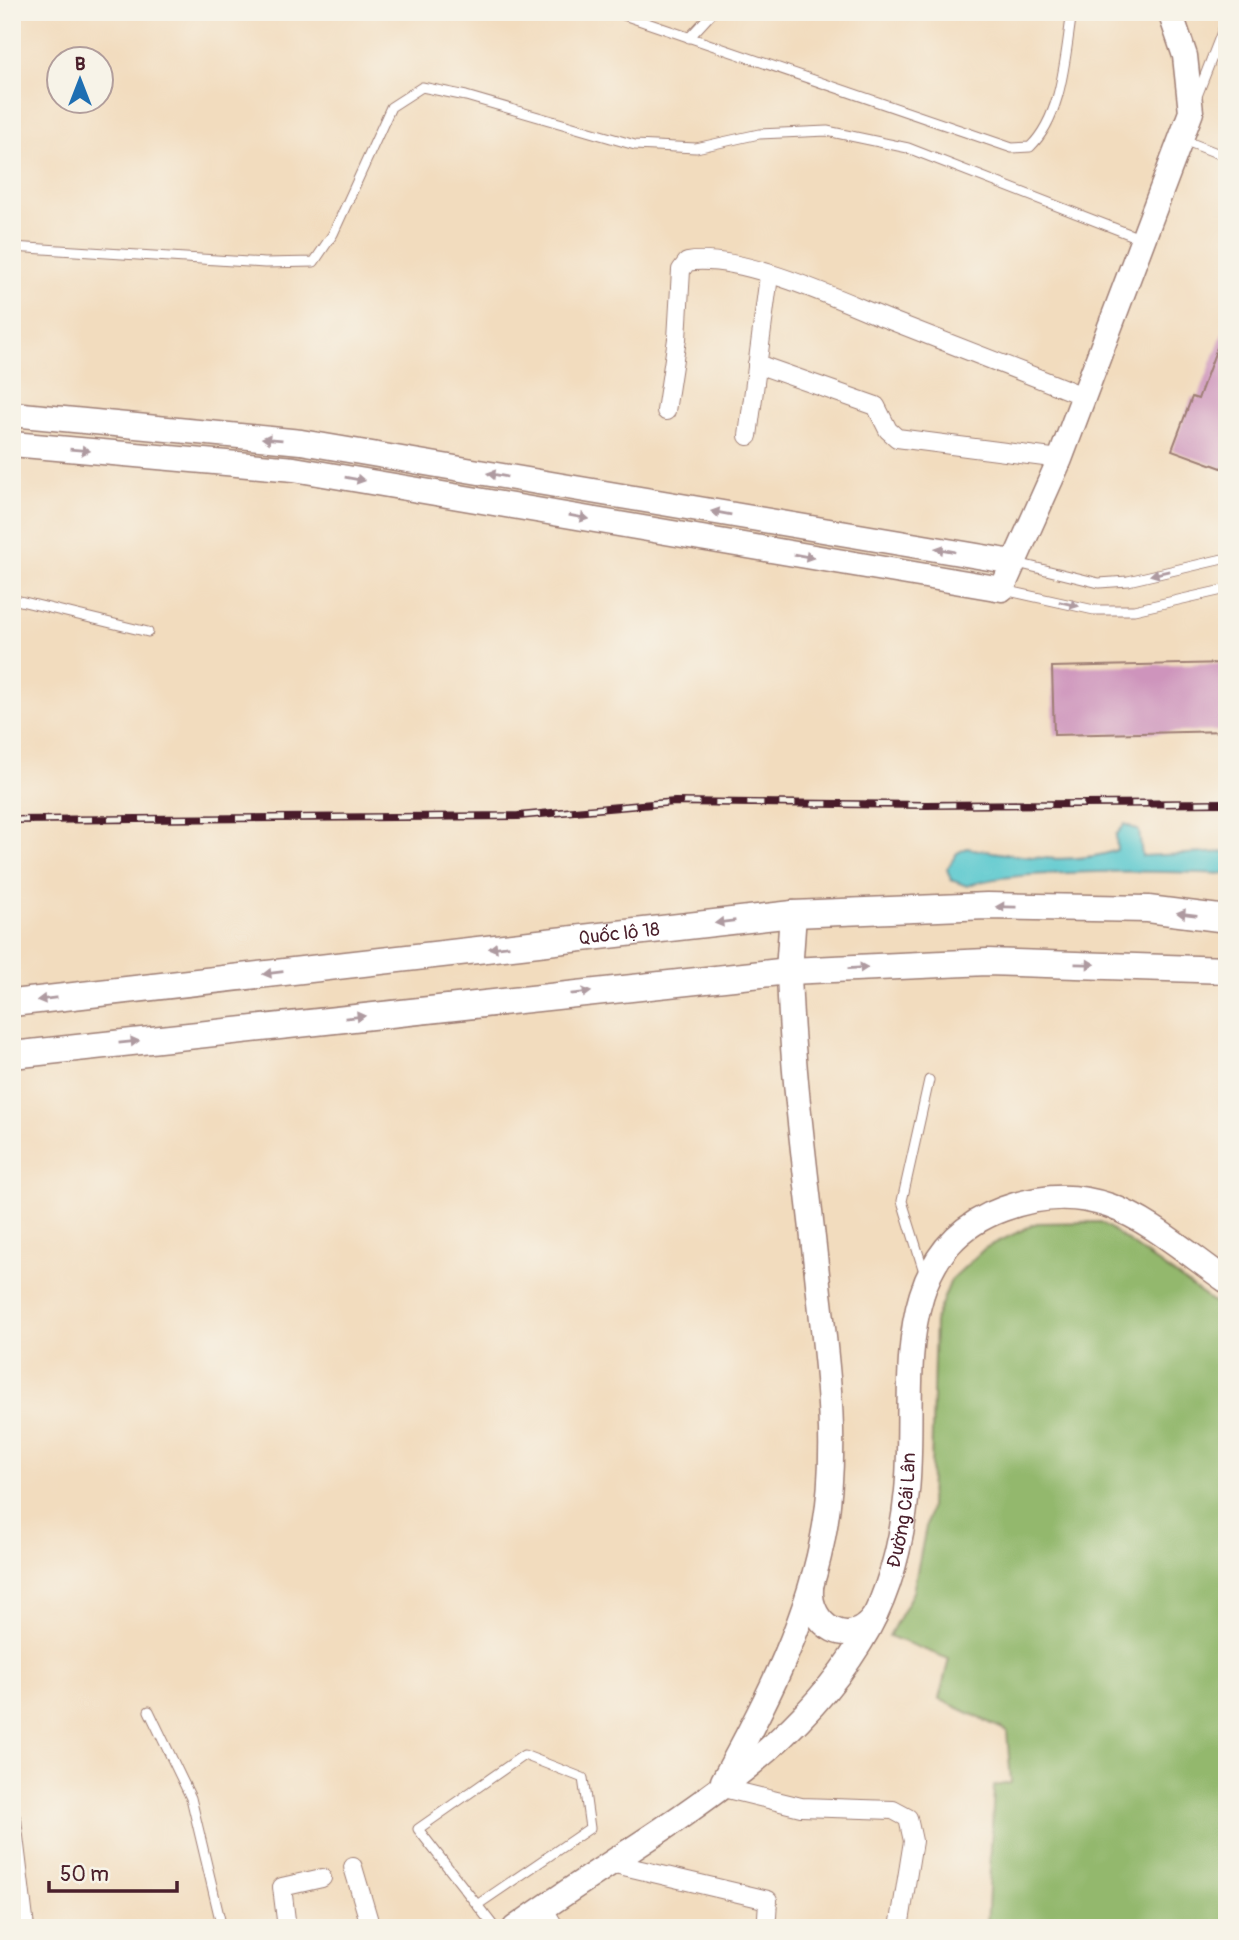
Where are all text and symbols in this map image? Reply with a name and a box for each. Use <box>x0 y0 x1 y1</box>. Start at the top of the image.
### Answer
north arrow <box>46 46 116 116</box>
text: B <box>75 52 86 76</box>
one-way arrow <box>261 433 283 444</box>
one-way arrow <box>69 445 91 456</box>
one-way arrow <box>486 469 508 480</box>
one-way arrow <box>344 474 366 485</box>
one-way arrow <box>710 507 732 518</box>
one-way arrow <box>568 512 590 523</box>
one-way arrow <box>934 545 956 556</box>
one-way arrow <box>793 551 815 562</box>
one-way arrow <box>1149 568 1171 579</box>
one-way arrow <box>1058 599 1080 610</box>
one-way arrow <box>995 901 1017 913</box>
one-way arrow <box>1176 908 1198 919</box>
one-way arrow <box>714 916 736 927</box>
street label: Quốc lộ 18 <box>577 917 661 950</box>
one-way arrow <box>488 942 510 953</box>
one-way arrow <box>1074 958 1096 970</box>
one-way arrow <box>847 963 869 974</box>
one-way arrow <box>262 968 284 979</box>
one-way arrow <box>570 987 592 998</box>
one-way arrow <box>36 994 58 1005</box>
one-way arrow <box>344 1012 366 1023</box>
one-way arrow <box>118 1036 140 1047</box>
street label: Đường Cái Lân <box>882 1452 921 1571</box>
scale bar <box>49 1849 177 1893</box>
text: 50 m <box>60 1861 109 1888</box>

